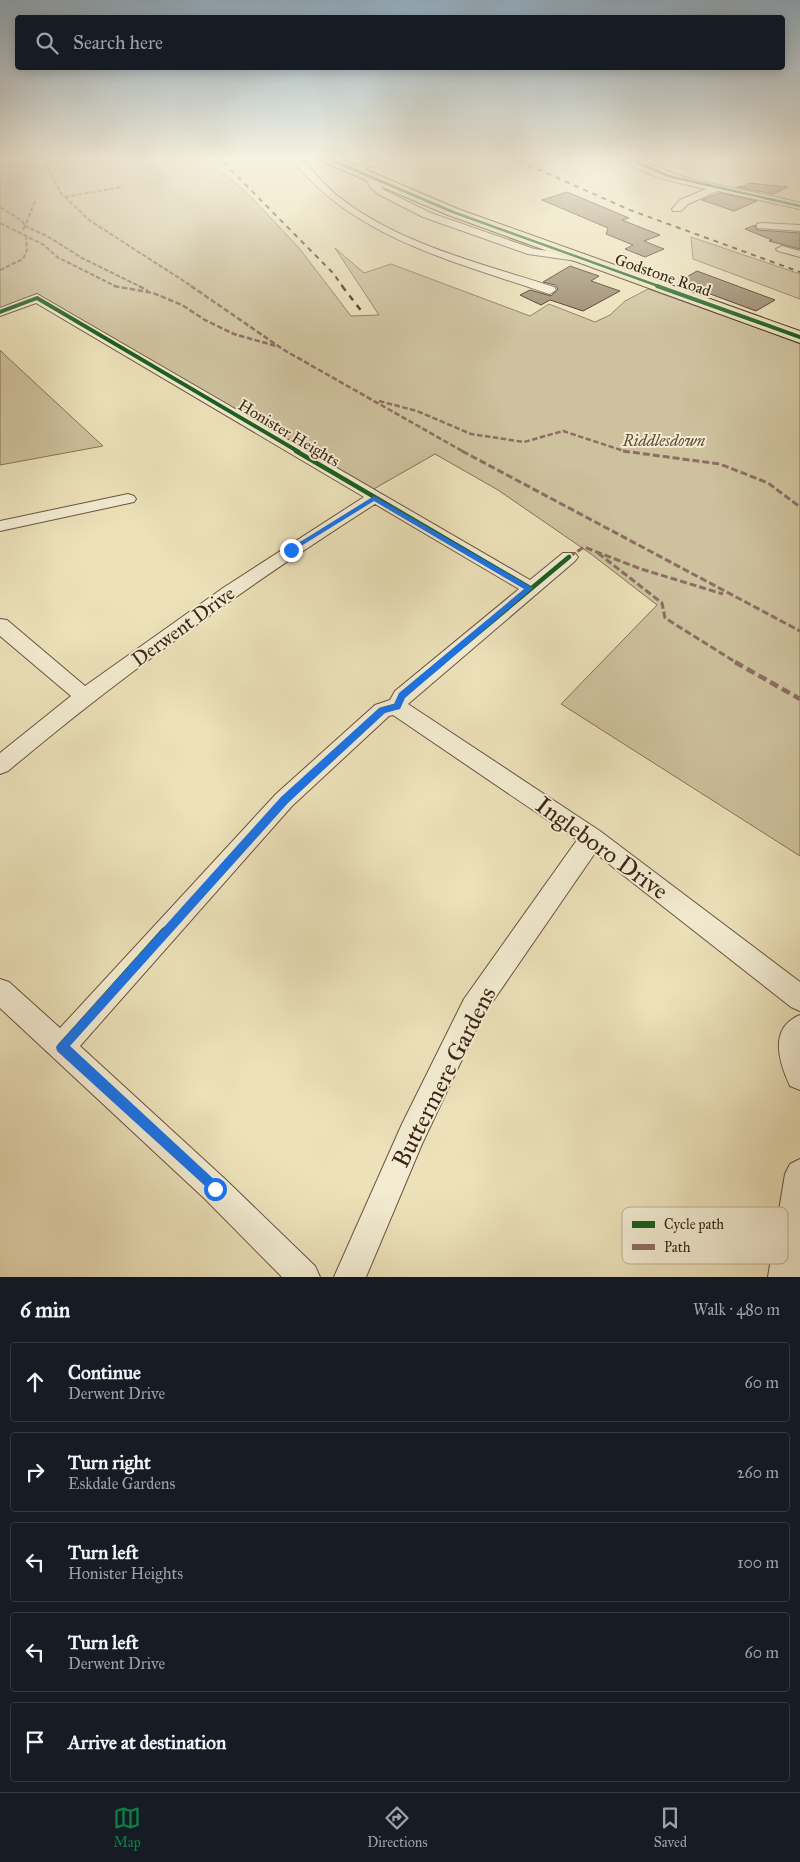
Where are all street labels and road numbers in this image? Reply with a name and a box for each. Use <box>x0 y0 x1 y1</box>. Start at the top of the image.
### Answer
street label: Godstone Road <box>612 250 714 300</box>
street label: Honister Heights <box>234 395 343 472</box>
street label: Derwent Drive <box>127 581 239 671</box>
street label: Ingleboro Drive <box>530 790 674 906</box>
street label: Buttermere Gardens <box>385 982 503 1172</box>

